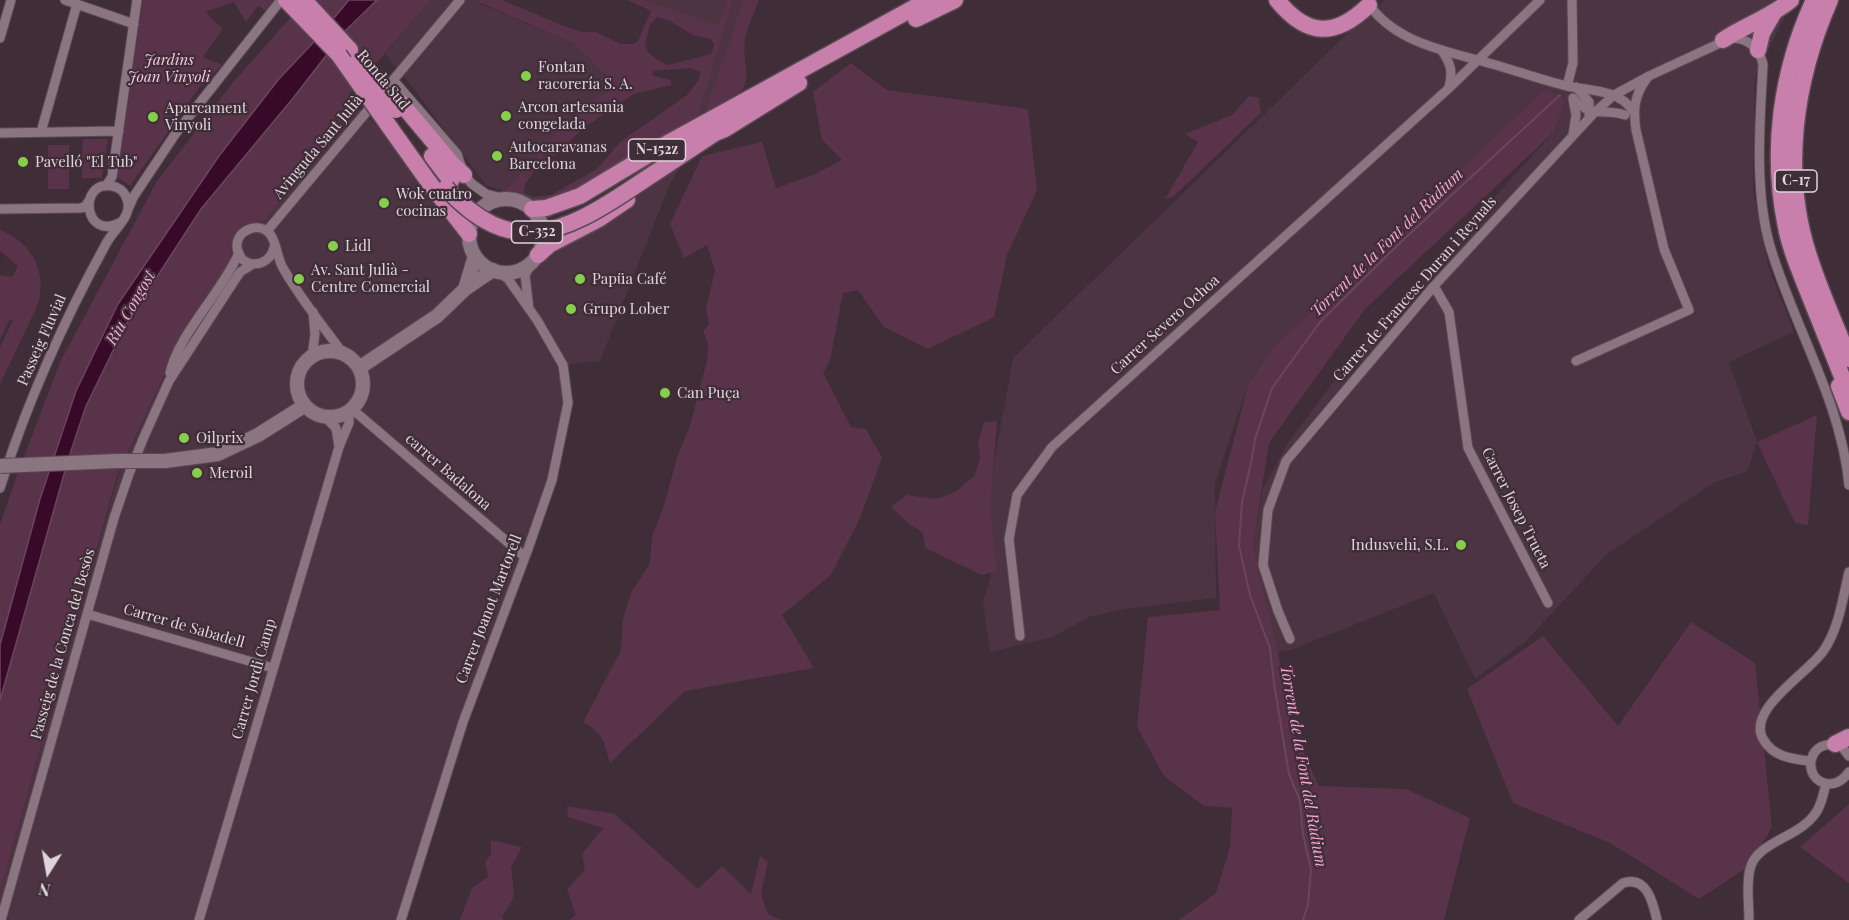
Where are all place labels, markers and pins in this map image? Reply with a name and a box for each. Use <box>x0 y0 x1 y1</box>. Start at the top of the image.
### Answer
place label: Fontan racorería S. A. <box>538 58 633 93</box>
marker: Fontan racorería S. A. <box>519 69 533 83</box>
place label: Arcon artesania congelada <box>518 98 624 133</box>
place label: Aparcament Vinyoli <box>165 99 247 134</box>
marker: Arcon artesania congelada <box>499 109 513 123</box>
marker: Aparcament Vinyoli <box>146 110 160 124</box>
place label: Autocaravanas Barcelona <box>509 138 607 173</box>
marker: Autocaravanas Barcelona <box>490 149 504 163</box>
place label: Pavelló "El Tub" <box>35 153 137 171</box>
marker: Pavelló "El Tub" <box>16 155 30 169</box>
place label: Wok cuatro cocinas <box>396 185 472 220</box>
marker: Wok cuatro cocinas <box>377 196 391 210</box>
place label: Lidl <box>345 237 371 255</box>
marker: Lidl <box>326 239 340 253</box>
place label: Av. Sant Julià - Centre Comercial <box>311 261 430 296</box>
place label: Papüa Café <box>592 270 667 288</box>
marker: Av. Sant Julià - Centre Comercial <box>292 272 306 286</box>
marker: Papüa Café <box>573 272 587 286</box>
place label: Grupo Lober <box>583 300 669 318</box>
marker: Grupo Lober <box>564 302 578 316</box>
place label: Can Puça <box>677 384 740 402</box>
marker: Can Puça <box>658 386 672 400</box>
place label: Oilprix <box>196 429 243 447</box>
marker: Oilprix <box>177 431 191 445</box>
place label: Meroil <box>209 464 253 482</box>
marker: Meroil <box>190 466 204 480</box>
place label: Indusvehi, S.L. <box>1351 536 1449 554</box>
marker: Indusvehi, S.L. <box>1454 538 1468 552</box>

